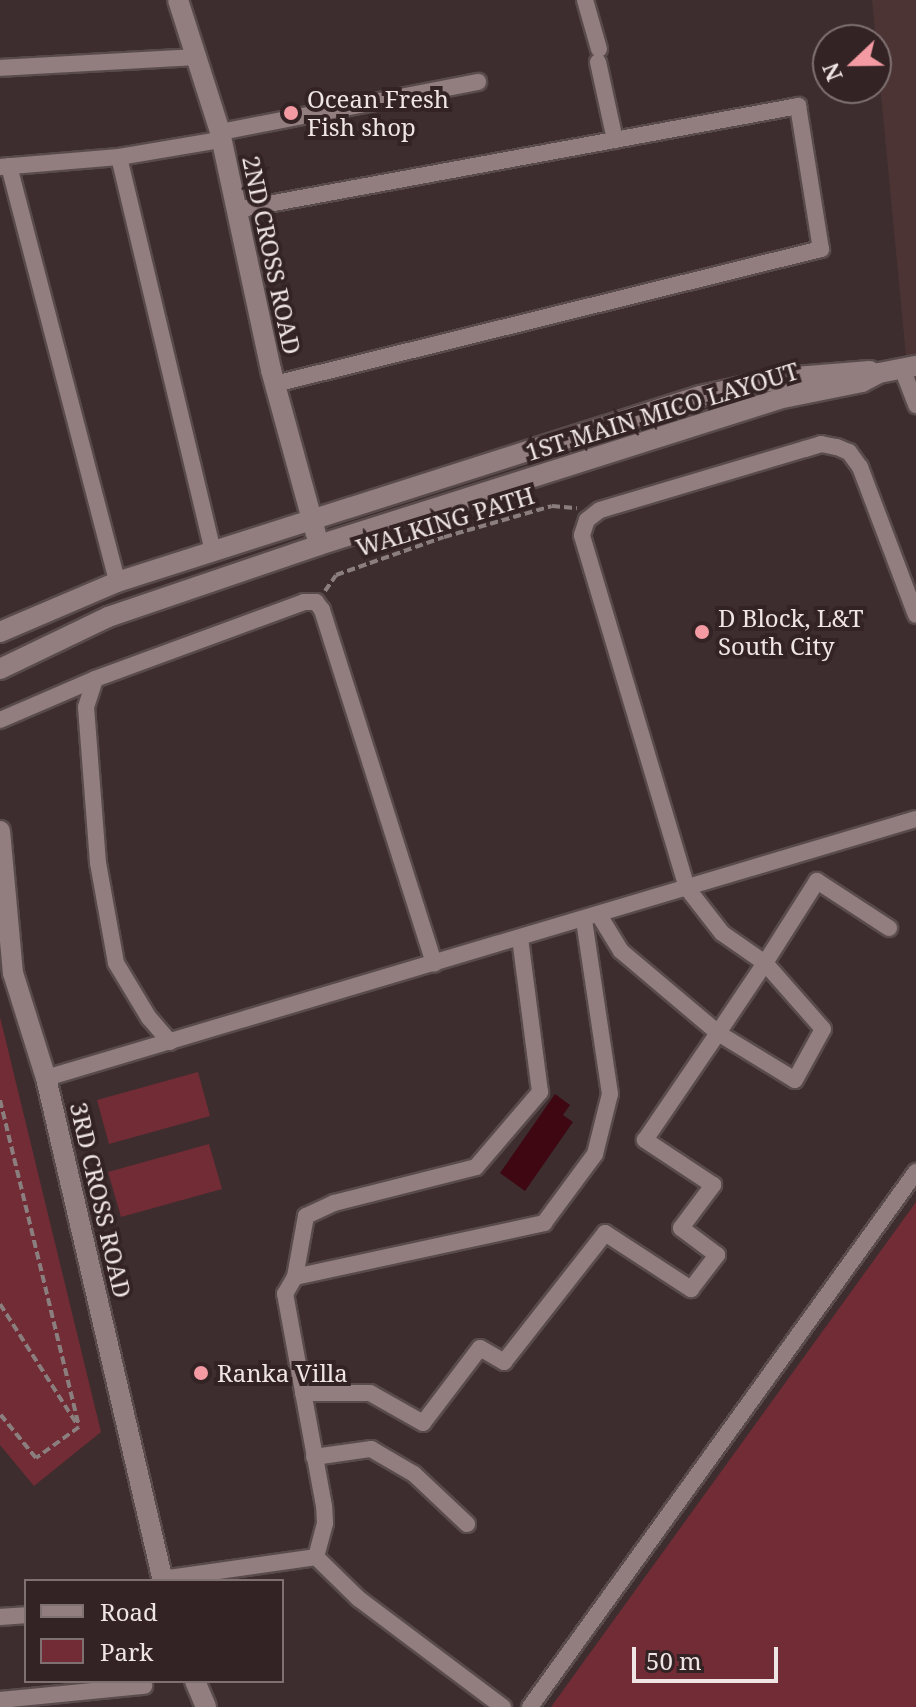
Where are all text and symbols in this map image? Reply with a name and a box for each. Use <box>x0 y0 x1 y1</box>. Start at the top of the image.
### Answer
north arrow <box>812 24 892 104</box>
text: N <box>814 59 849 86</box>
place label: Ocean Fresh Fish shop <box>307 85 449 141</box>
marker: Ocean Fresh Fish shop <box>282 104 300 122</box>
street label: 2ND CROSS ROAD <box>237 153 307 357</box>
street label: 1ST MAIN MICO LAYOUT <box>522 356 802 466</box>
street label: WALKING PATH <box>352 480 538 562</box>
place label: D Block, L&T South City <box>718 604 864 660</box>
marker: D Block, L&T South City <box>693 623 711 641</box>
street label: 3RD CROSS ROAD <box>64 1099 138 1301</box>
place label: Ranka Villa <box>217 1359 348 1387</box>
marker: Ranka Villa <box>192 1364 210 1382</box>
legend <box>24 1579 284 1683</box>
text: Road <box>100 1595 158 1628</box>
scale bar <box>636 1631 782 1681</box>
text: Park <box>100 1635 153 1668</box>
text: 50 m <box>646 1644 702 1677</box>

